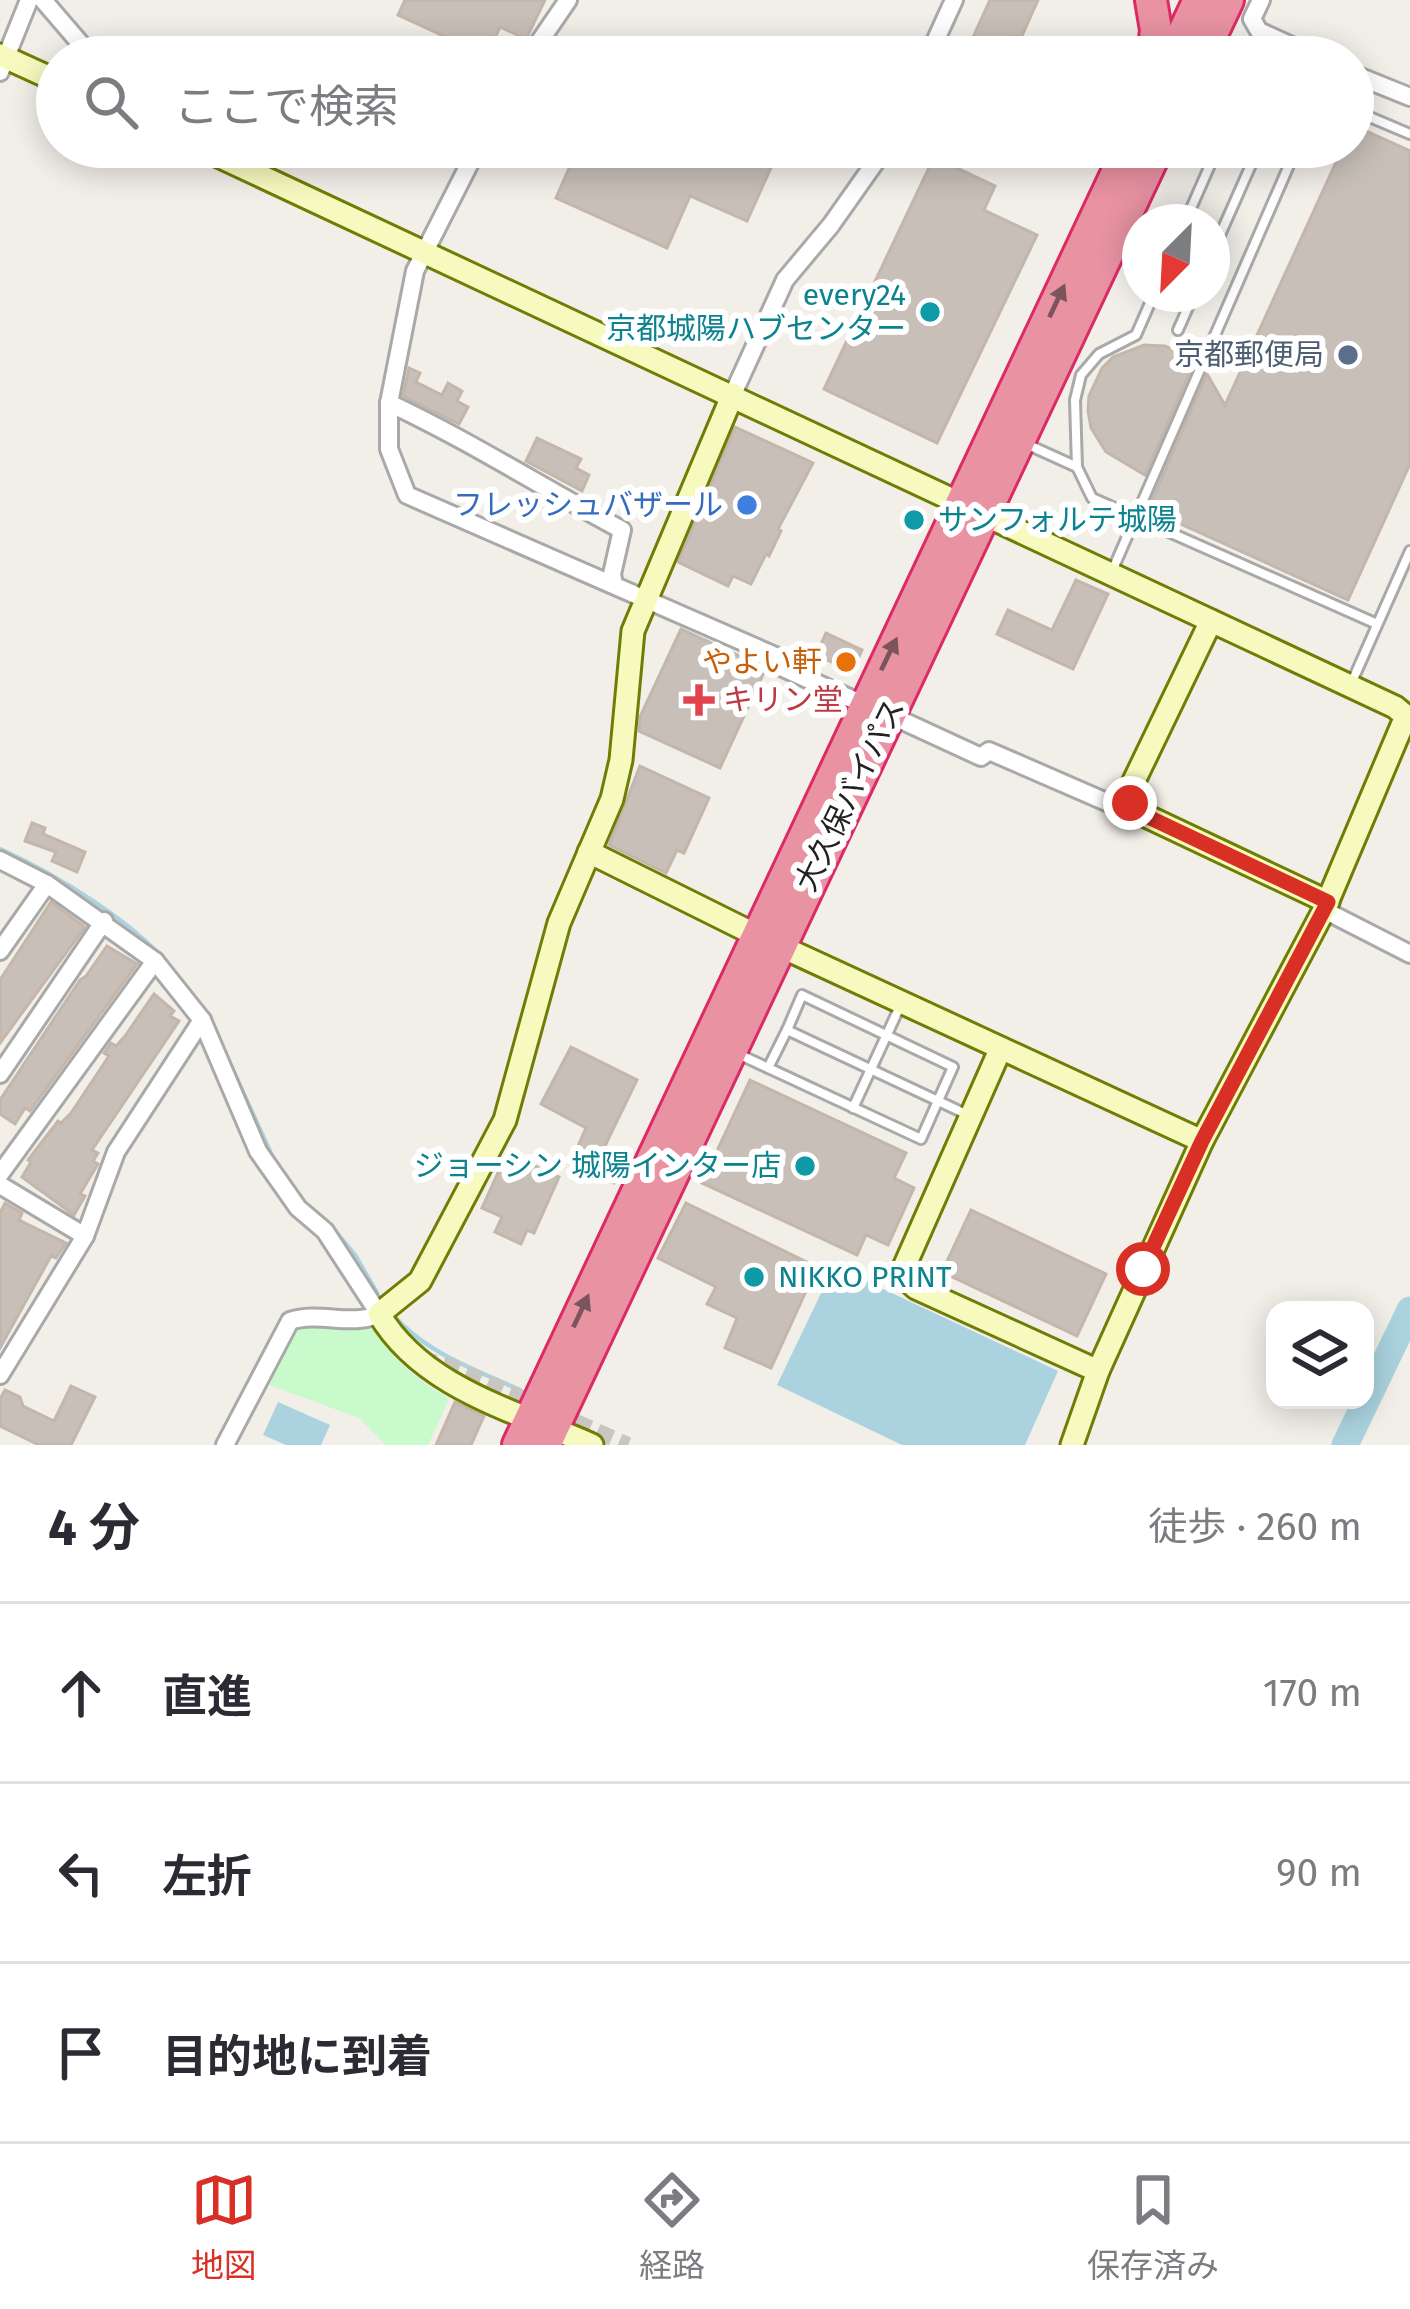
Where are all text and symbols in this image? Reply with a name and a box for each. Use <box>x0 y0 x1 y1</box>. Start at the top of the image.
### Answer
search box <box>36 36 1374 168</box>
icon: search <box>78 69 144 135</box>
text: ここで検索 <box>174 80 399 134</box>
north arrow <box>1122 204 1230 312</box>
place label: every24 京都城陽ハブセンター <box>606 277 906 347</box>
one-way arrow <box>1047 283 1067 318</box>
marker: every24 京都城陽ハブセンター <box>917 299 943 325</box>
place label: 京都郵便局 <box>1174 337 1324 373</box>
marker: 京都郵便局 <box>1335 342 1361 368</box>
place label: フレッシュバザール <box>453 487 723 523</box>
marker: フレッシュバザール <box>734 492 760 518</box>
place label: サンフォルテ城陽 <box>938 502 1177 538</box>
marker: サンフォルテ城陽 <box>901 507 927 533</box>
one-way arrow <box>879 636 899 671</box>
place label: やよい軒 <box>702 644 822 680</box>
marker: やよい軒 <box>833 649 859 675</box>
place label: キリン堂 <box>723 682 843 718</box>
marker: キリン堂 <box>686 687 712 713</box>
street label: 大久保バイパス <box>788 693 912 897</box>
route end <box>1103 776 1157 830</box>
place label: ジョーシン 城陽インター店 <box>414 1148 781 1184</box>
marker: ジョーシン 城陽インター店 <box>792 1153 818 1179</box>
route start <box>1116 1242 1170 1296</box>
place label: NIKKO PRINT <box>778 1259 952 1295</box>
marker: NIKKO PRINT <box>741 1264 767 1290</box>
one-way arrow <box>571 1293 591 1328</box>
map controls <box>1266 1301 1374 1409</box>
button: layers <box>1266 1301 1374 1409</box>
text: 4 分 <box>48 1497 140 1559</box>
text: 徒歩 · 260 m <box>1148 1504 1362 1550</box>
icon: ahead <box>48 1660 114 1726</box>
text: 直進 <box>162 1670 252 1724</box>
text: 170 m <box>1263 1670 1362 1716</box>
icon: left <box>48 1840 114 1906</box>
text: 左折 <box>162 1850 252 1904</box>
text: 90 m <box>1276 1850 1362 1896</box>
icon: arrive <box>48 2020 114 2086</box>
text: 目的地に到着 <box>162 2030 432 2084</box>
tab: 地図 <box>191 2167 257 2287</box>
tab: 経路 <box>639 2167 705 2287</box>
tab: 保存済み <box>1087 2167 1219 2287</box>

